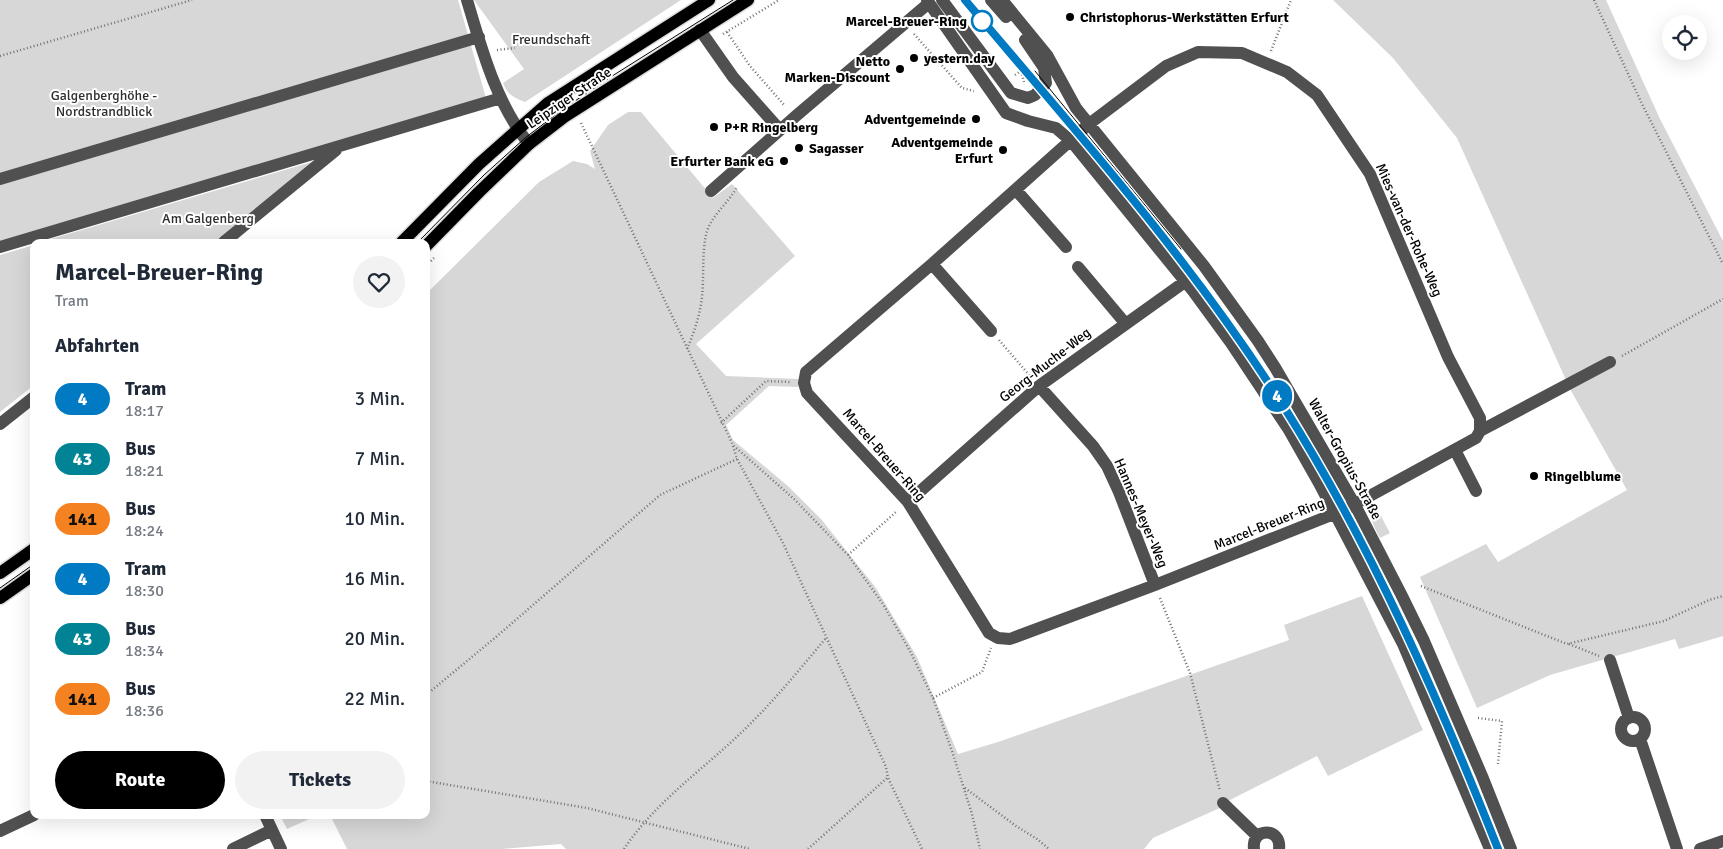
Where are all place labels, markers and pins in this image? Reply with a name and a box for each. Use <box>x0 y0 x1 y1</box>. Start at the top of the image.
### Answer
place label: Christophorus-Werkstätten Erfurt <box>1080 9 1289 26</box>
marker: Marcel-Breuer-Ring <box>971 10 993 32</box>
marker: Christophorus-Werkstätten Erfurt <box>1064 11 1076 23</box>
place label: Marcel-Breuer-Ring <box>846 13 967 30</box>
place label: yestern.day <box>923 50 995 67</box>
marker: yestern.day <box>908 52 920 64</box>
place label: Netto Marken-Discount <box>784 53 891 86</box>
marker: Netto Marken-Discount <box>894 63 906 75</box>
place label: Adventgemeinde <box>864 111 966 128</box>
marker: Adventgemeinde <box>970 113 982 125</box>
place label: P+R Ringelberg <box>724 119 819 136</box>
marker: P+R Ringelberg <box>708 121 720 133</box>
place label: Adventgemeinde Erfurt <box>891 134 994 167</box>
place label: Sagasser <box>809 140 864 157</box>
marker: Sagasser <box>793 142 805 154</box>
marker: Adventgemeinde Erfurt <box>997 144 1009 156</box>
place label: Erfurter Bank eG <box>670 153 774 170</box>
marker: Erfurter Bank eG <box>778 155 790 167</box>
place label: Ringelblume <box>1544 468 1621 485</box>
marker: Ringelblume <box>1528 470 1540 482</box>

